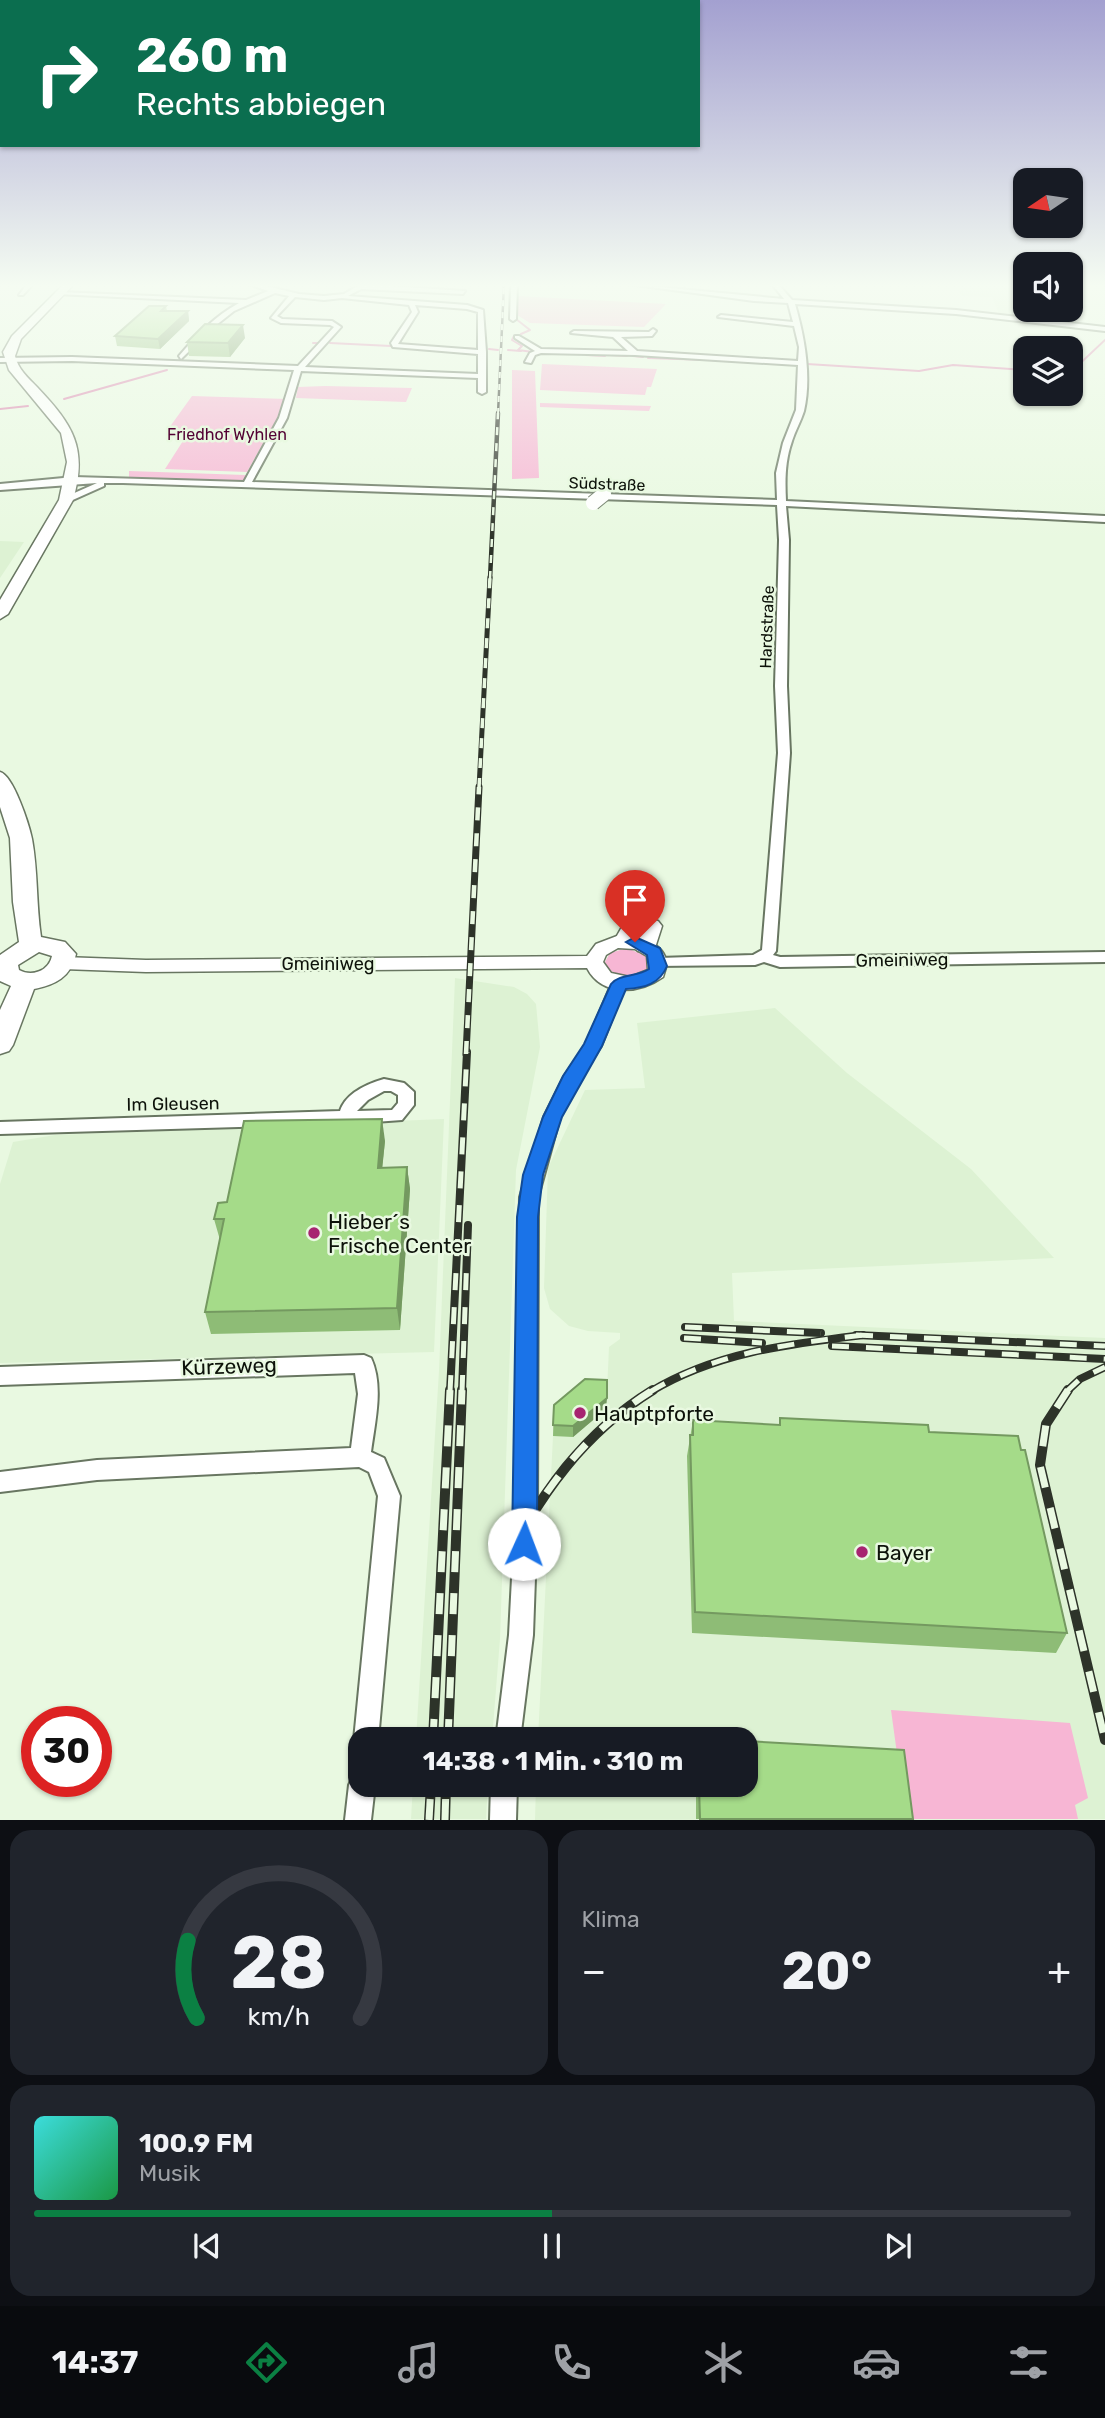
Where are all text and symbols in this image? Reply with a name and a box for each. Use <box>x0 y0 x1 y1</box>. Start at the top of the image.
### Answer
text: 260 m <box>136 26 288 84</box>
icon: right <box>21 28 112 119</box>
text: Rechts abbiegen <box>136 85 386 123</box>
north arrow <box>1013 168 1083 238</box>
map controls <box>1013 168 1083 406</box>
button: sound <box>1013 252 1083 322</box>
button: layers <box>1013 336 1083 406</box>
park label: Friedhof Wyhlen <box>167 425 287 444</box>
street label: Südstraße <box>568 473 646 495</box>
street label: Hardstraße <box>756 585 778 669</box>
pin <box>605 870 665 942</box>
icon: arrive <box>616 881 654 919</box>
street label: Gmeiniweg <box>855 948 949 972</box>
street label: Gmeiniweg <box>282 953 374 975</box>
street label: Im Gleusen <box>126 1092 220 1116</box>
place label: Hieber´s Frische Center <box>328 1209 471 1258</box>
marker: Hieber´s Frische Center <box>306 1225 322 1241</box>
street label: Kürzeweg <box>181 1352 277 1380</box>
place label: Hauptpforte <box>594 1401 714 1426</box>
marker: Hauptpforte <box>572 1405 588 1421</box>
position arrow <box>487 1507 561 1581</box>
place label: Bayer <box>876 1540 932 1565</box>
marker: Bayer <box>854 1544 870 1560</box>
speed limit sign: 30 <box>21 1706 112 1797</box>
text: 14:38 · 1 Min. · 310 m <box>423 1746 683 1777</box>
text: Klima <box>582 1905 640 1933</box>
text: 28 <box>230 1921 327 2007</box>
text: 20° <box>781 1940 872 2002</box>
text: − <box>582 1948 606 1994</box>
text: + <box>1047 1948 1071 1994</box>
text: km/h <box>248 2002 310 2031</box>
text: 100.9 FM <box>139 2128 253 2159</box>
text: Musik <box>139 2159 200 2187</box>
icon: previous <box>188 2227 226 2265</box>
icon: pause <box>533 2227 571 2265</box>
icon: next <box>879 2227 917 2265</box>
icon: directions <box>242 2338 291 2387</box>
icon: music <box>394 2338 443 2387</box>
icon: phone <box>547 2338 596 2387</box>
icon: climate <box>699 2338 748 2387</box>
icon: car <box>852 2338 901 2387</box>
icon: filters <box>1004 2338 1053 2387</box>
text: 14:37 <box>52 2343 138 2381</box>

